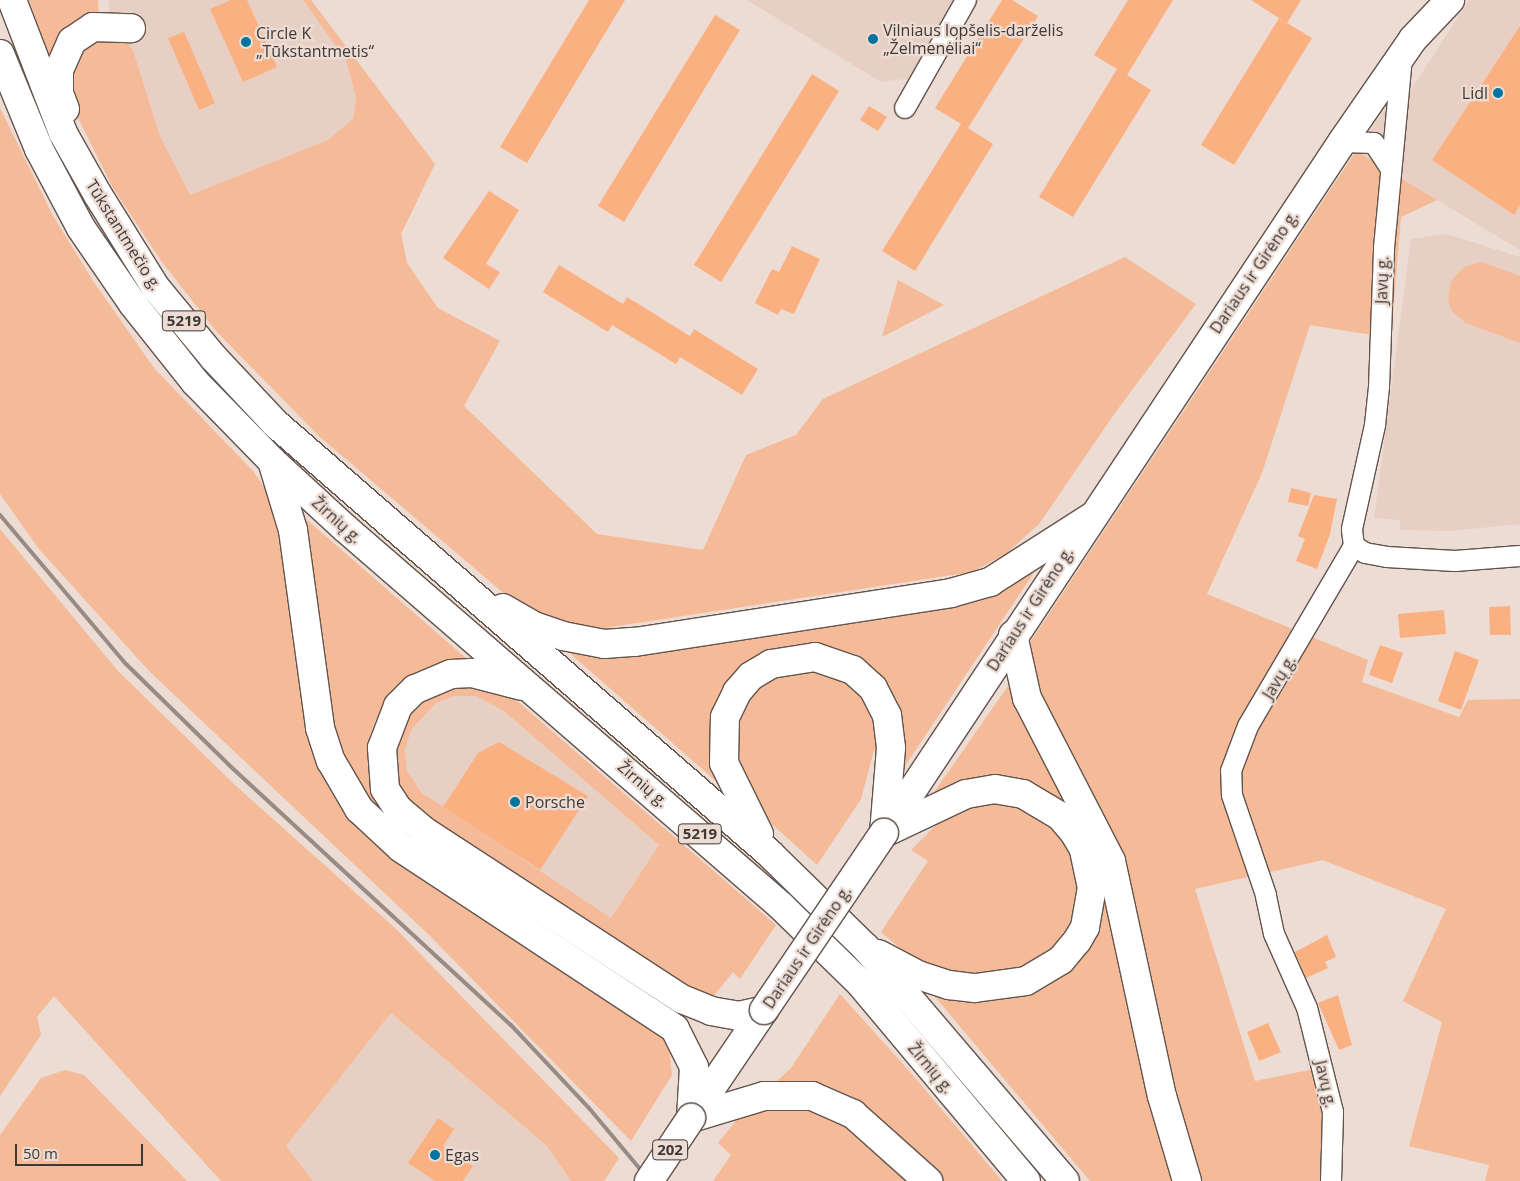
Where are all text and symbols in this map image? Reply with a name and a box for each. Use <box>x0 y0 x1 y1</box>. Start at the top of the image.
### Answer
place label: Vilniaus lopšelis-darželis „Želmenėliai“ <box>883 20 1063 58</box>
place label: Circle K „Tūkstantmetis“ <box>256 23 374 61</box>
marker: Vilniaus lopšelis-darželis „Želmenėliai“ <box>867 33 879 45</box>
marker: Circle K „Tūkstantmetis“ <box>240 36 252 48</box>
place label: Lidl <box>1462 83 1488 103</box>
marker: Lidl <box>1492 87 1504 99</box>
street label: Tūkstantmečio g. <box>82 176 166 294</box>
street label: Dariaus ir Girėno g. <box>1206 207 1302 337</box>
street label: Javų g. <box>1372 256 1392 304</box>
road number: 5219 <box>162 308 206 334</box>
street label: Žirnių g. <box>308 493 366 547</box>
street label: Dariaus ir Girėno g. <box>983 543 1077 675</box>
street label: Javų g. <box>1258 652 1300 702</box>
street label: Žirnių g. <box>614 757 672 811</box>
place label: Porsche <box>525 792 585 812</box>
marker: Porsche <box>509 796 521 808</box>
road number: 5219 <box>678 822 722 846</box>
street label: Dariaus ir Girėno g. <box>759 882 855 1012</box>
street label: Žirnių g. <box>904 1039 958 1097</box>
street label: Javų g. <box>1311 1058 1341 1110</box>
scale bar <box>18 1134 145 1166</box>
road number: 202 <box>651 1138 689 1162</box>
text: 50 m <box>23 1143 58 1163</box>
place label: Egas <box>445 1145 479 1165</box>
marker: Egas <box>429 1149 441 1161</box>

